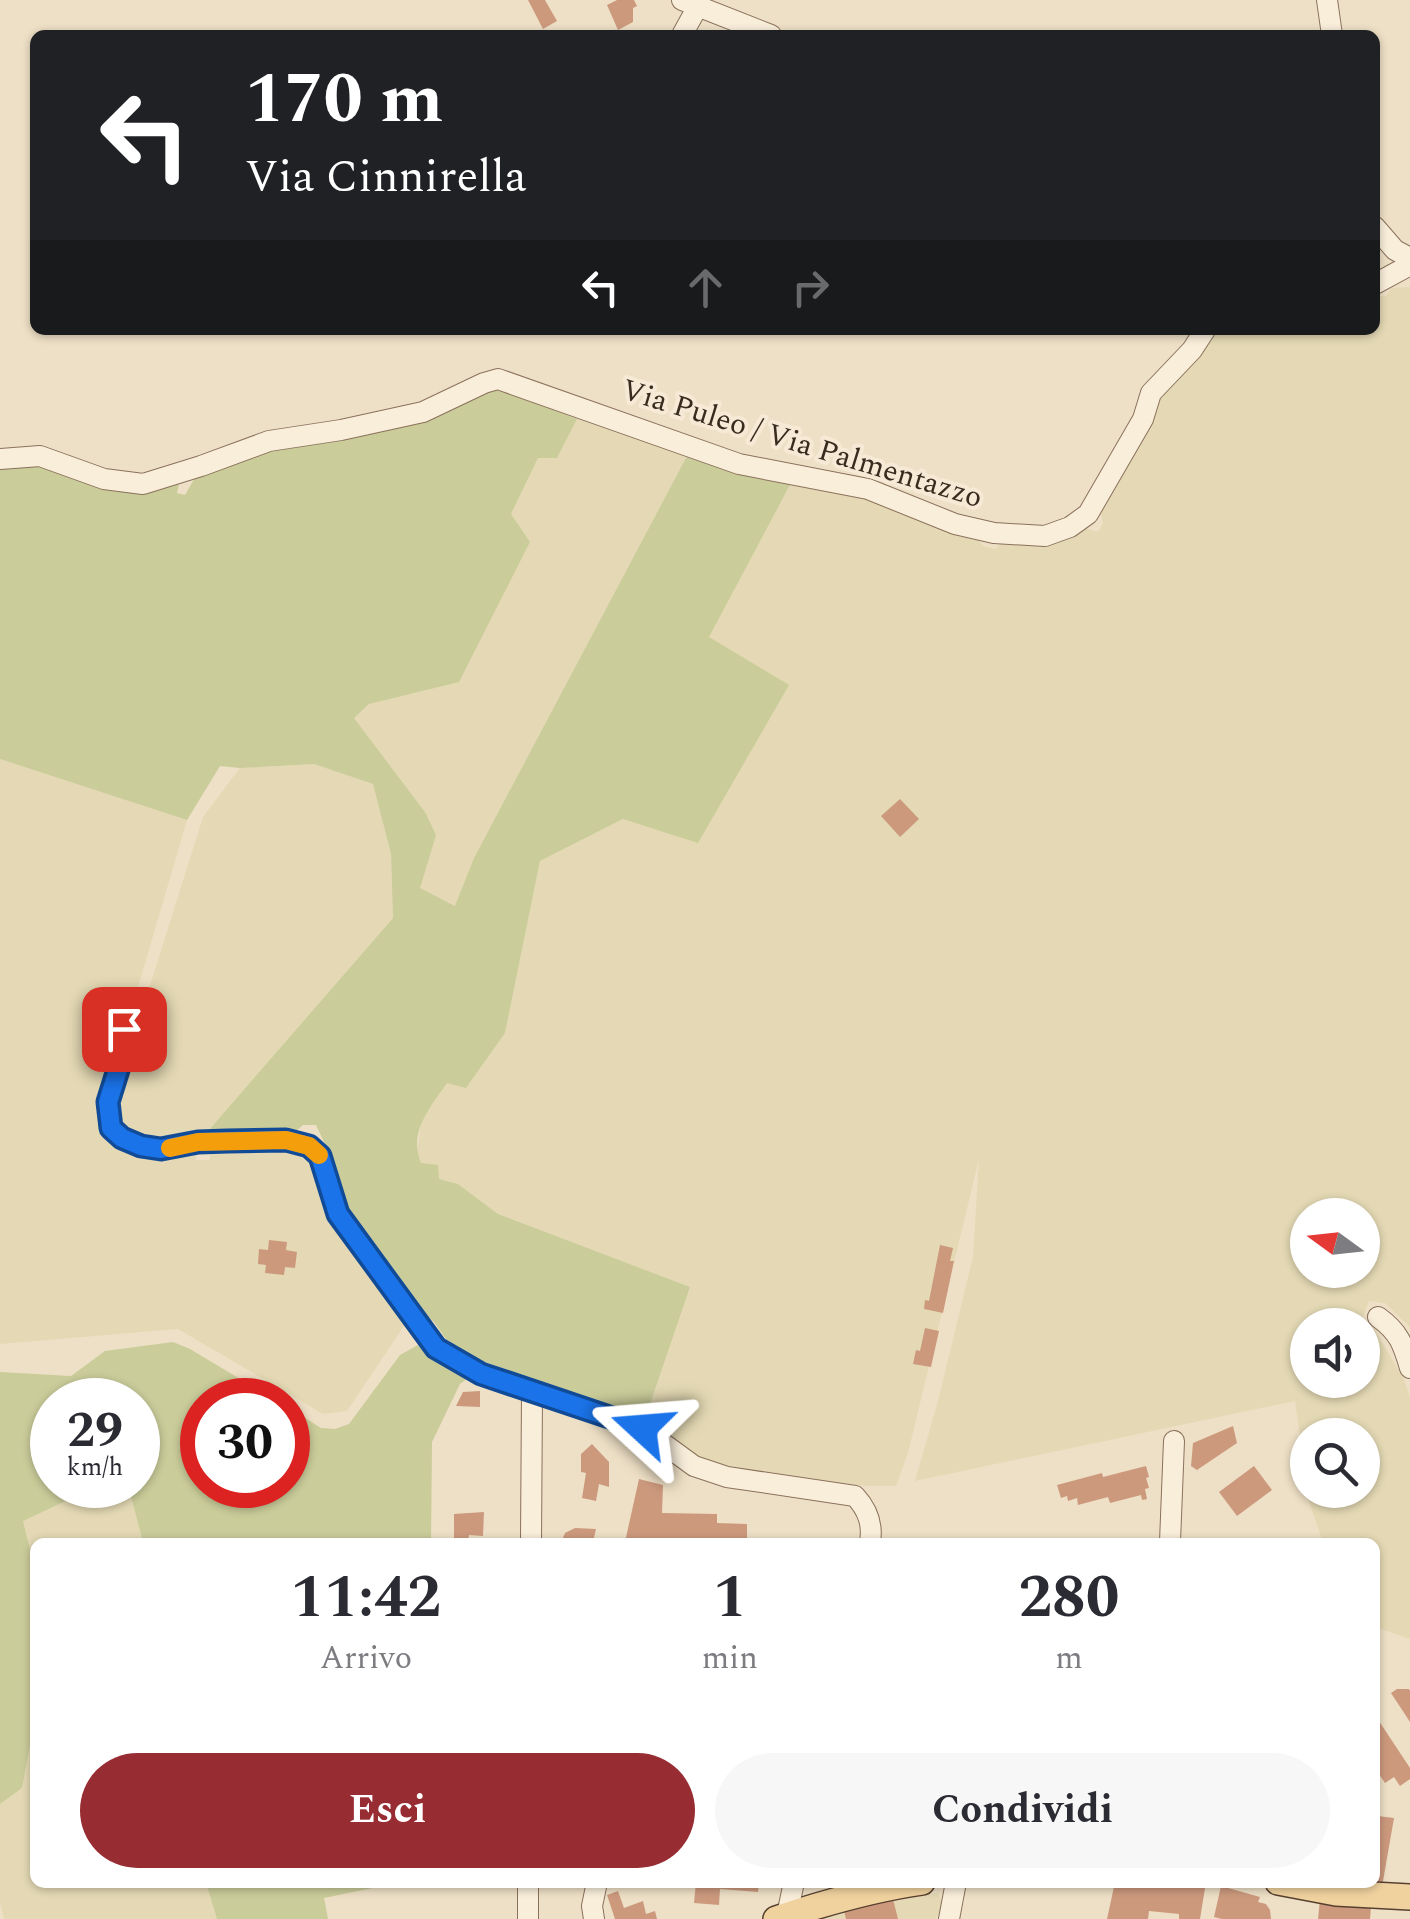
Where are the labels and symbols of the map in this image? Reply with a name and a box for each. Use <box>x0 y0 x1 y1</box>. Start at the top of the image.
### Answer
street label: Via Puleo / Via Palmentazzo <box>616 367 988 521</box>
pin <box>82 987 167 1072</box>
north arrow <box>1290 1198 1380 1288</box>
position arrow <box>590 1376 694 1480</box>
speed limit sign: 30 <box>180 1378 310 1508</box>

